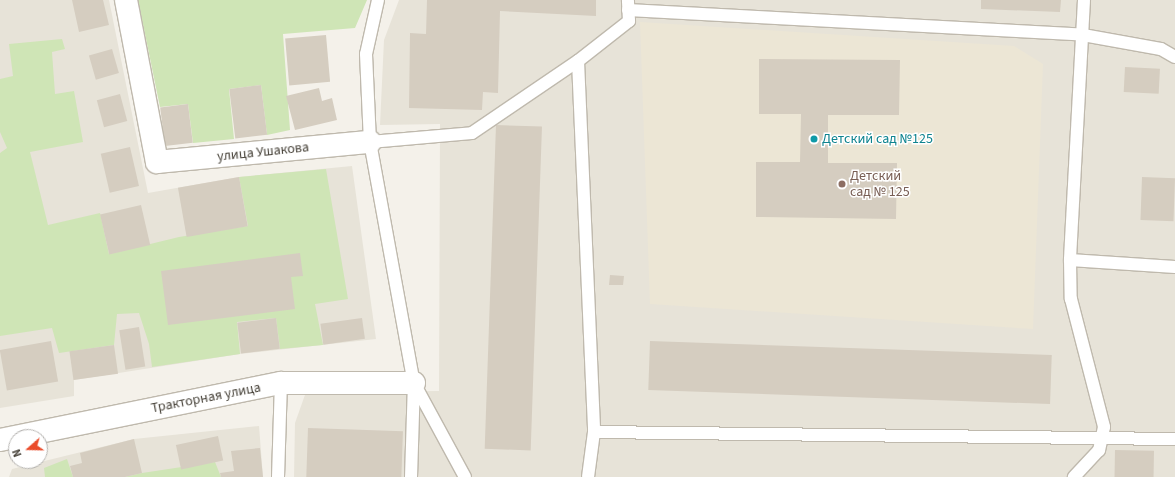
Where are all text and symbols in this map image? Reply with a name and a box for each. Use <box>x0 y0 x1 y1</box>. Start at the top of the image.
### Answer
place label: Детский сад №125 <box>822 131 933 147</box>
marker: Детский сад №125 <box>809 134 819 144</box>
street label: улица Ушакова <box>216 139 310 165</box>
place label: Детский сад № 125 <box>850 168 910 200</box>
marker: Детский сад № 125 <box>837 179 847 189</box>
street label: Тракторная улица <box>150 379 262 417</box>
north arrow <box>8 429 48 469</box>
text: N <box>9 447 25 459</box>

